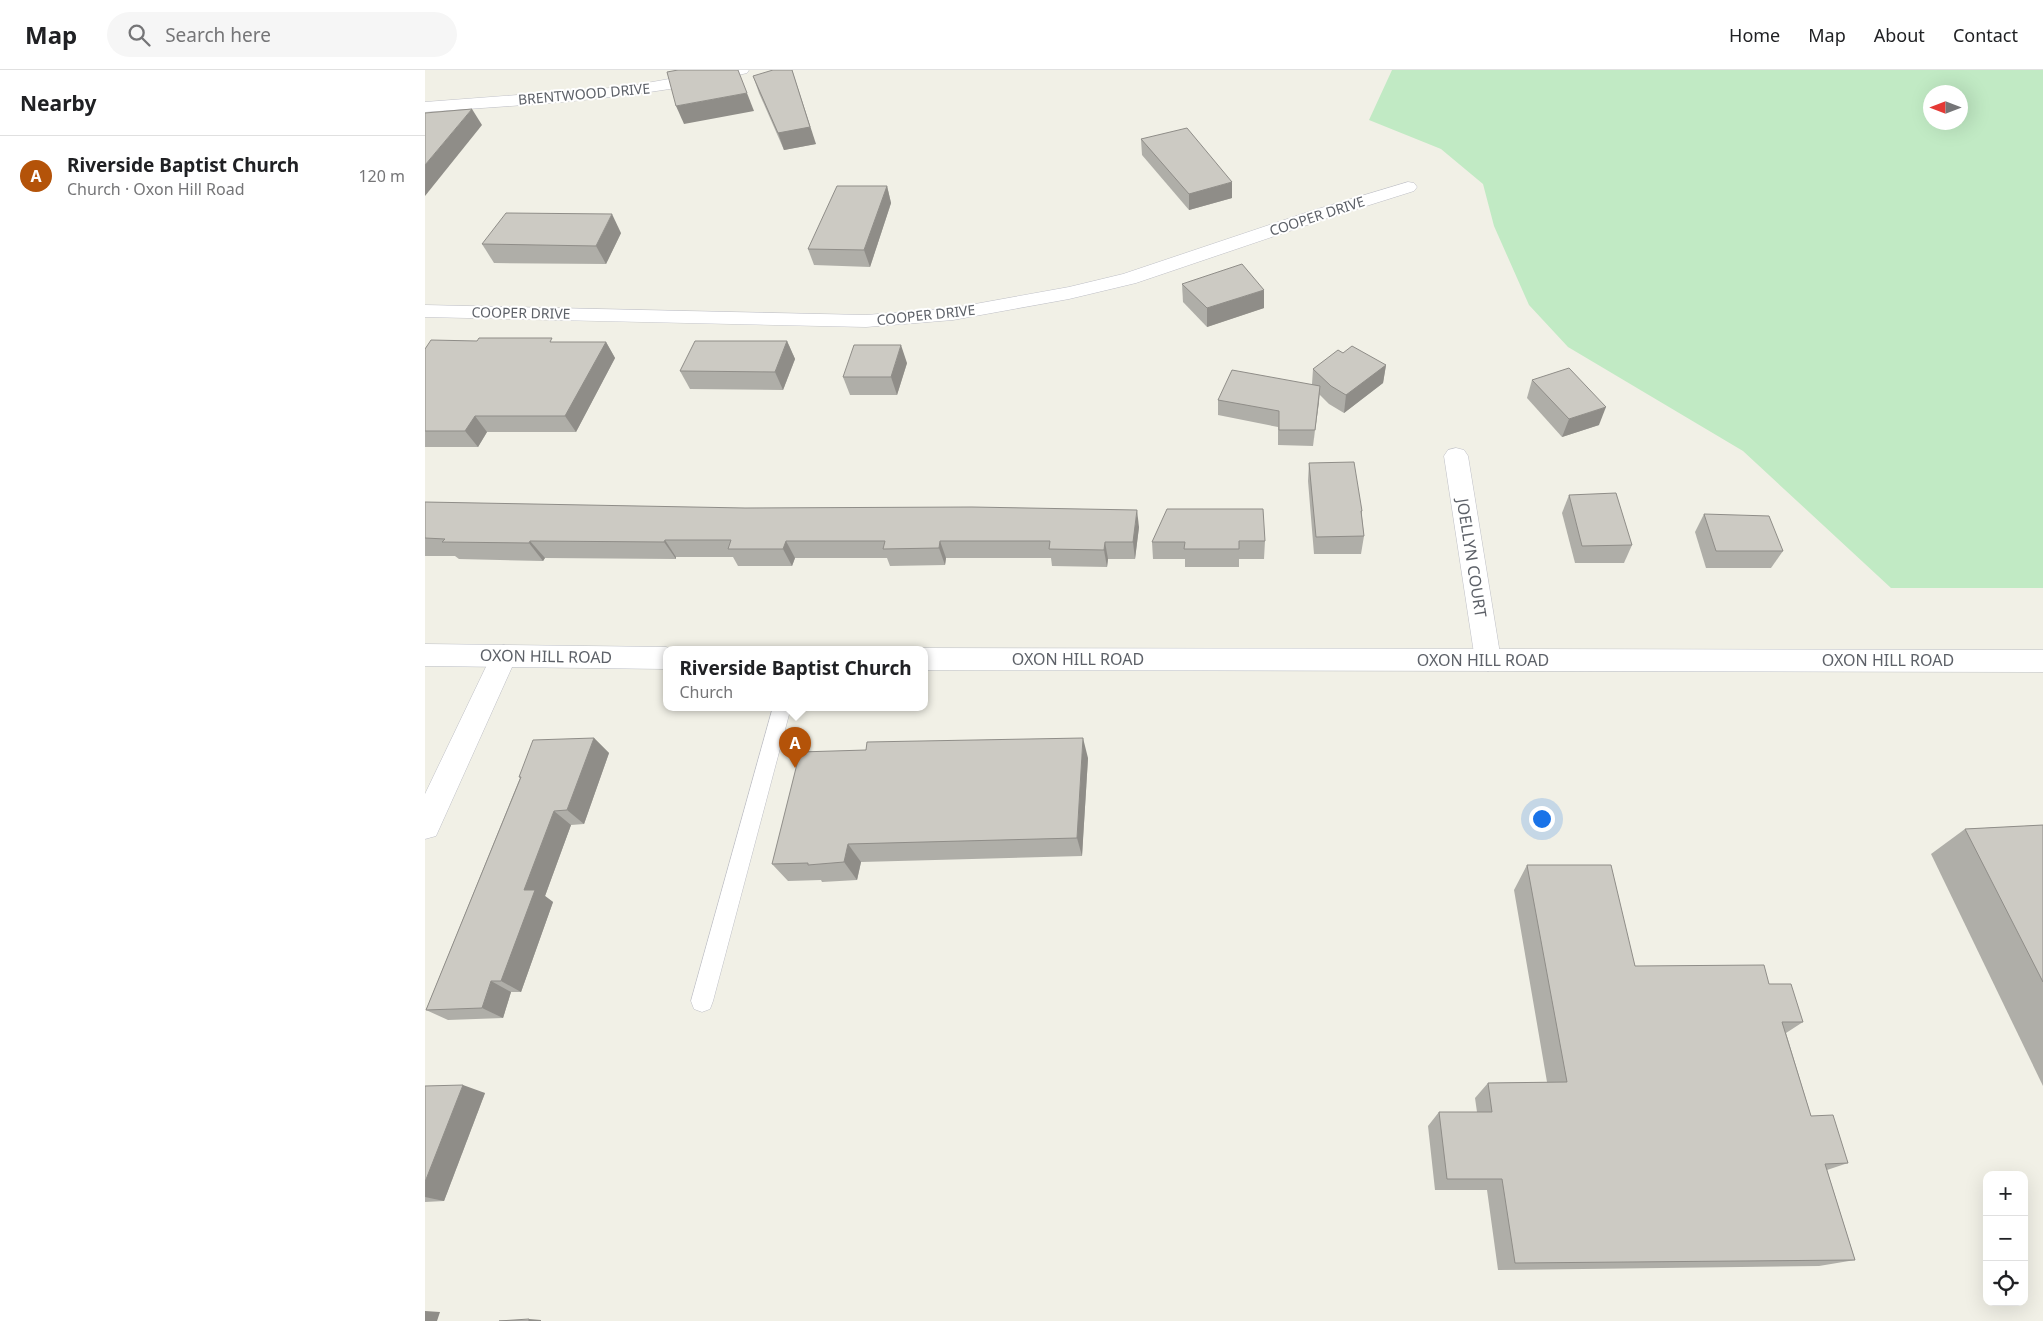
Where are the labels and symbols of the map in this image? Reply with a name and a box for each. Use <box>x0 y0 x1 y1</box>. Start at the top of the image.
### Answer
street label: BRENTWOOD DRIVE <box>517 78 651 109</box>
north arrow <box>1923 85 1968 130</box>
street label: COOPER DRIVE <box>1267 191 1367 240</box>
street label: COOPER DRIVE <box>876 300 976 329</box>
street label: COOPER DRIVE <box>471 302 571 323</box>
street label: JOELLYN COURT <box>1451 495 1492 619</box>
street label: OXON HILL ROAD <box>480 644 612 668</box>
street label: OXON HILL ROAD <box>1012 648 1144 670</box>
street label: OXON HILL ROAD <box>1417 649 1549 671</box>
street label: OXON HILL ROAD <box>1822 649 1954 671</box>
pin: A <box>779 727 811 768</box>
your location <box>1529 806 1555 832</box>

